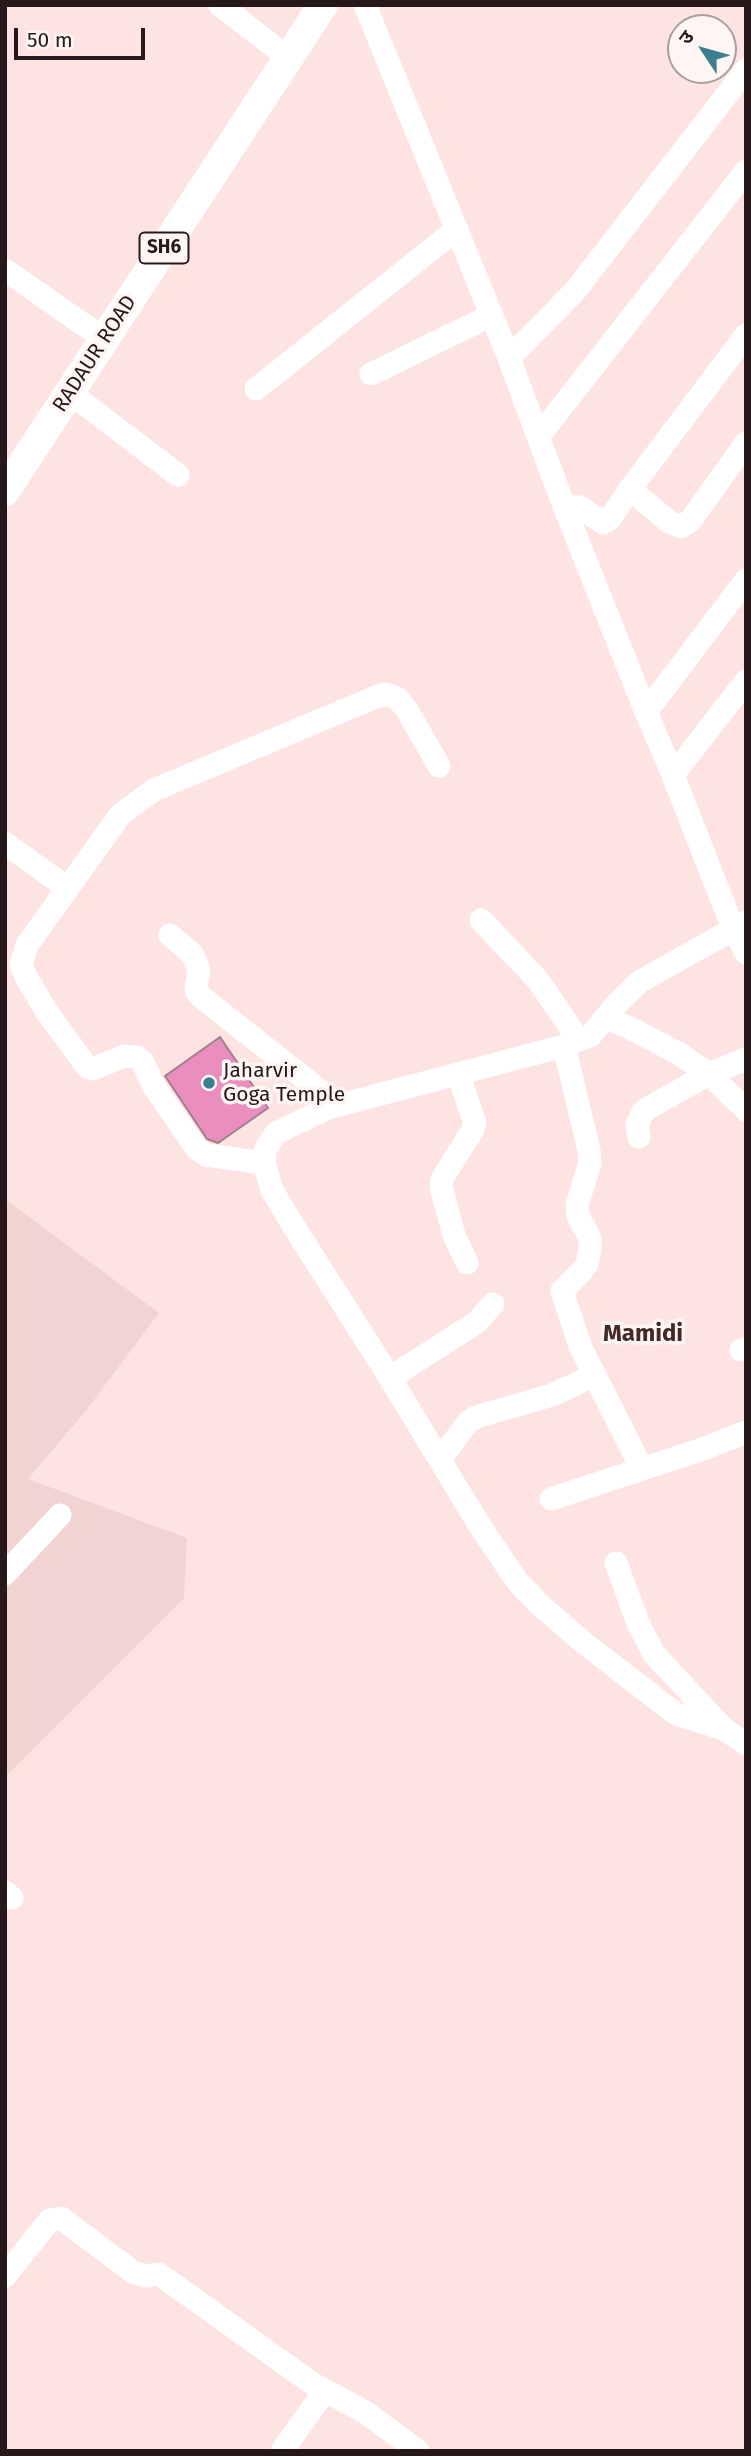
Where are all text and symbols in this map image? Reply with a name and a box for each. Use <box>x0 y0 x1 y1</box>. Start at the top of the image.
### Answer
scale bar <box>18 14 149 58</box>
north arrow <box>667 14 737 84</box>
text: उ <box>674 26 699 49</box>
text: 50 m <box>27 27 73 53</box>
road number: SH6 <box>140 232 188 264</box>
street label: RADAUR ROAD <box>48 291 142 417</box>
place label: Jaharvir Goga Temple <box>223 1058 345 1108</box>
marker: Jaharvir Goga Temple <box>201 1075 217 1091</box>
district label: Mamidi <box>603 1320 683 1348</box>

